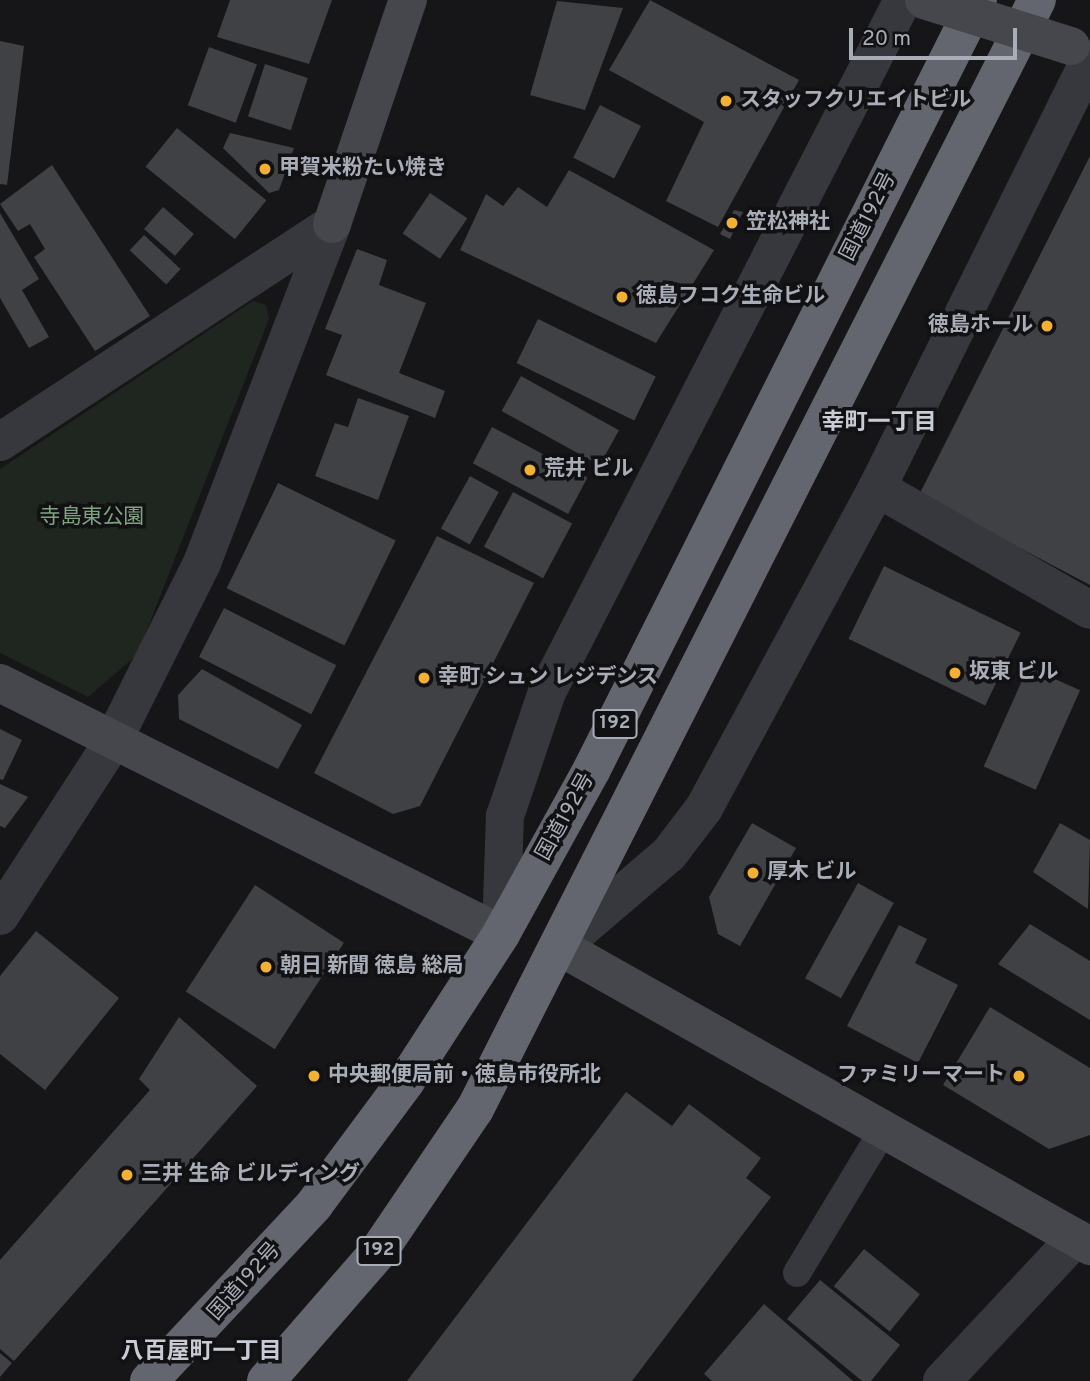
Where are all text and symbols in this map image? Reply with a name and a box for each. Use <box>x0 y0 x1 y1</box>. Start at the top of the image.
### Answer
scale bar <box>852 14 1020 58</box>
text: 20 m <box>862 26 911 53</box>
place label: スタッフクリエイトビル <box>740 88 971 114</box>
marker: スタッフクリエイトビル <box>718 93 734 109</box>
place label: 甲賀米粉たい焼き <box>279 156 447 182</box>
marker: 甲賀米粉たい焼き <box>257 161 273 177</box>
street label: 国道192号 <box>836 168 902 266</box>
place label: 笠松神社 <box>746 210 830 236</box>
marker: 笠松神社 <box>724 215 740 231</box>
place label: 徳島フコク生命ビル <box>636 284 825 310</box>
marker: 徳島フコク生命ビル <box>614 289 630 305</box>
place label: 徳島ホール <box>928 313 1033 339</box>
marker: 徳島ホール <box>1039 318 1055 334</box>
district label: 幸町一丁目 <box>822 410 936 438</box>
place label: 荒井 ビル <box>544 457 633 483</box>
marker: 荒井 ビル <box>522 462 538 478</box>
park label: 寺島東公園 <box>40 505 144 531</box>
place label: 坂東 ビル <box>969 660 1058 686</box>
place label: 幸町 シュン レジデンス <box>438 665 658 691</box>
marker: 坂東 ビル <box>947 665 963 681</box>
marker: 幸町 シュン レジデンス <box>416 670 432 686</box>
road number: 192 <box>592 708 638 740</box>
street label: 国道192号 <box>532 769 600 865</box>
place label: 厚木 ビル <box>767 860 856 886</box>
marker: 厚木 ビル <box>745 865 761 881</box>
place label: 朝日 新聞 徳島 総局 <box>280 954 464 980</box>
marker: 朝日 新聞 徳島 総局 <box>258 959 274 975</box>
place label: 中央郵便局前・徳島市役所北 <box>328 1063 601 1089</box>
place label: ファミリーマート <box>837 1063 1005 1089</box>
marker: 中央郵便局前・徳島市役所北 <box>306 1068 322 1084</box>
marker: ファミリーマート <box>1011 1068 1027 1084</box>
place label: 三井 生命 ビルディング <box>141 1162 361 1188</box>
marker: 三井 生命 ビルディング <box>119 1167 135 1183</box>
road number: 192 <box>356 1236 402 1266</box>
street label: 国道192号 <box>203 1238 287 1326</box>
district label: 八百屋町一丁目 <box>121 1339 281 1367</box>

